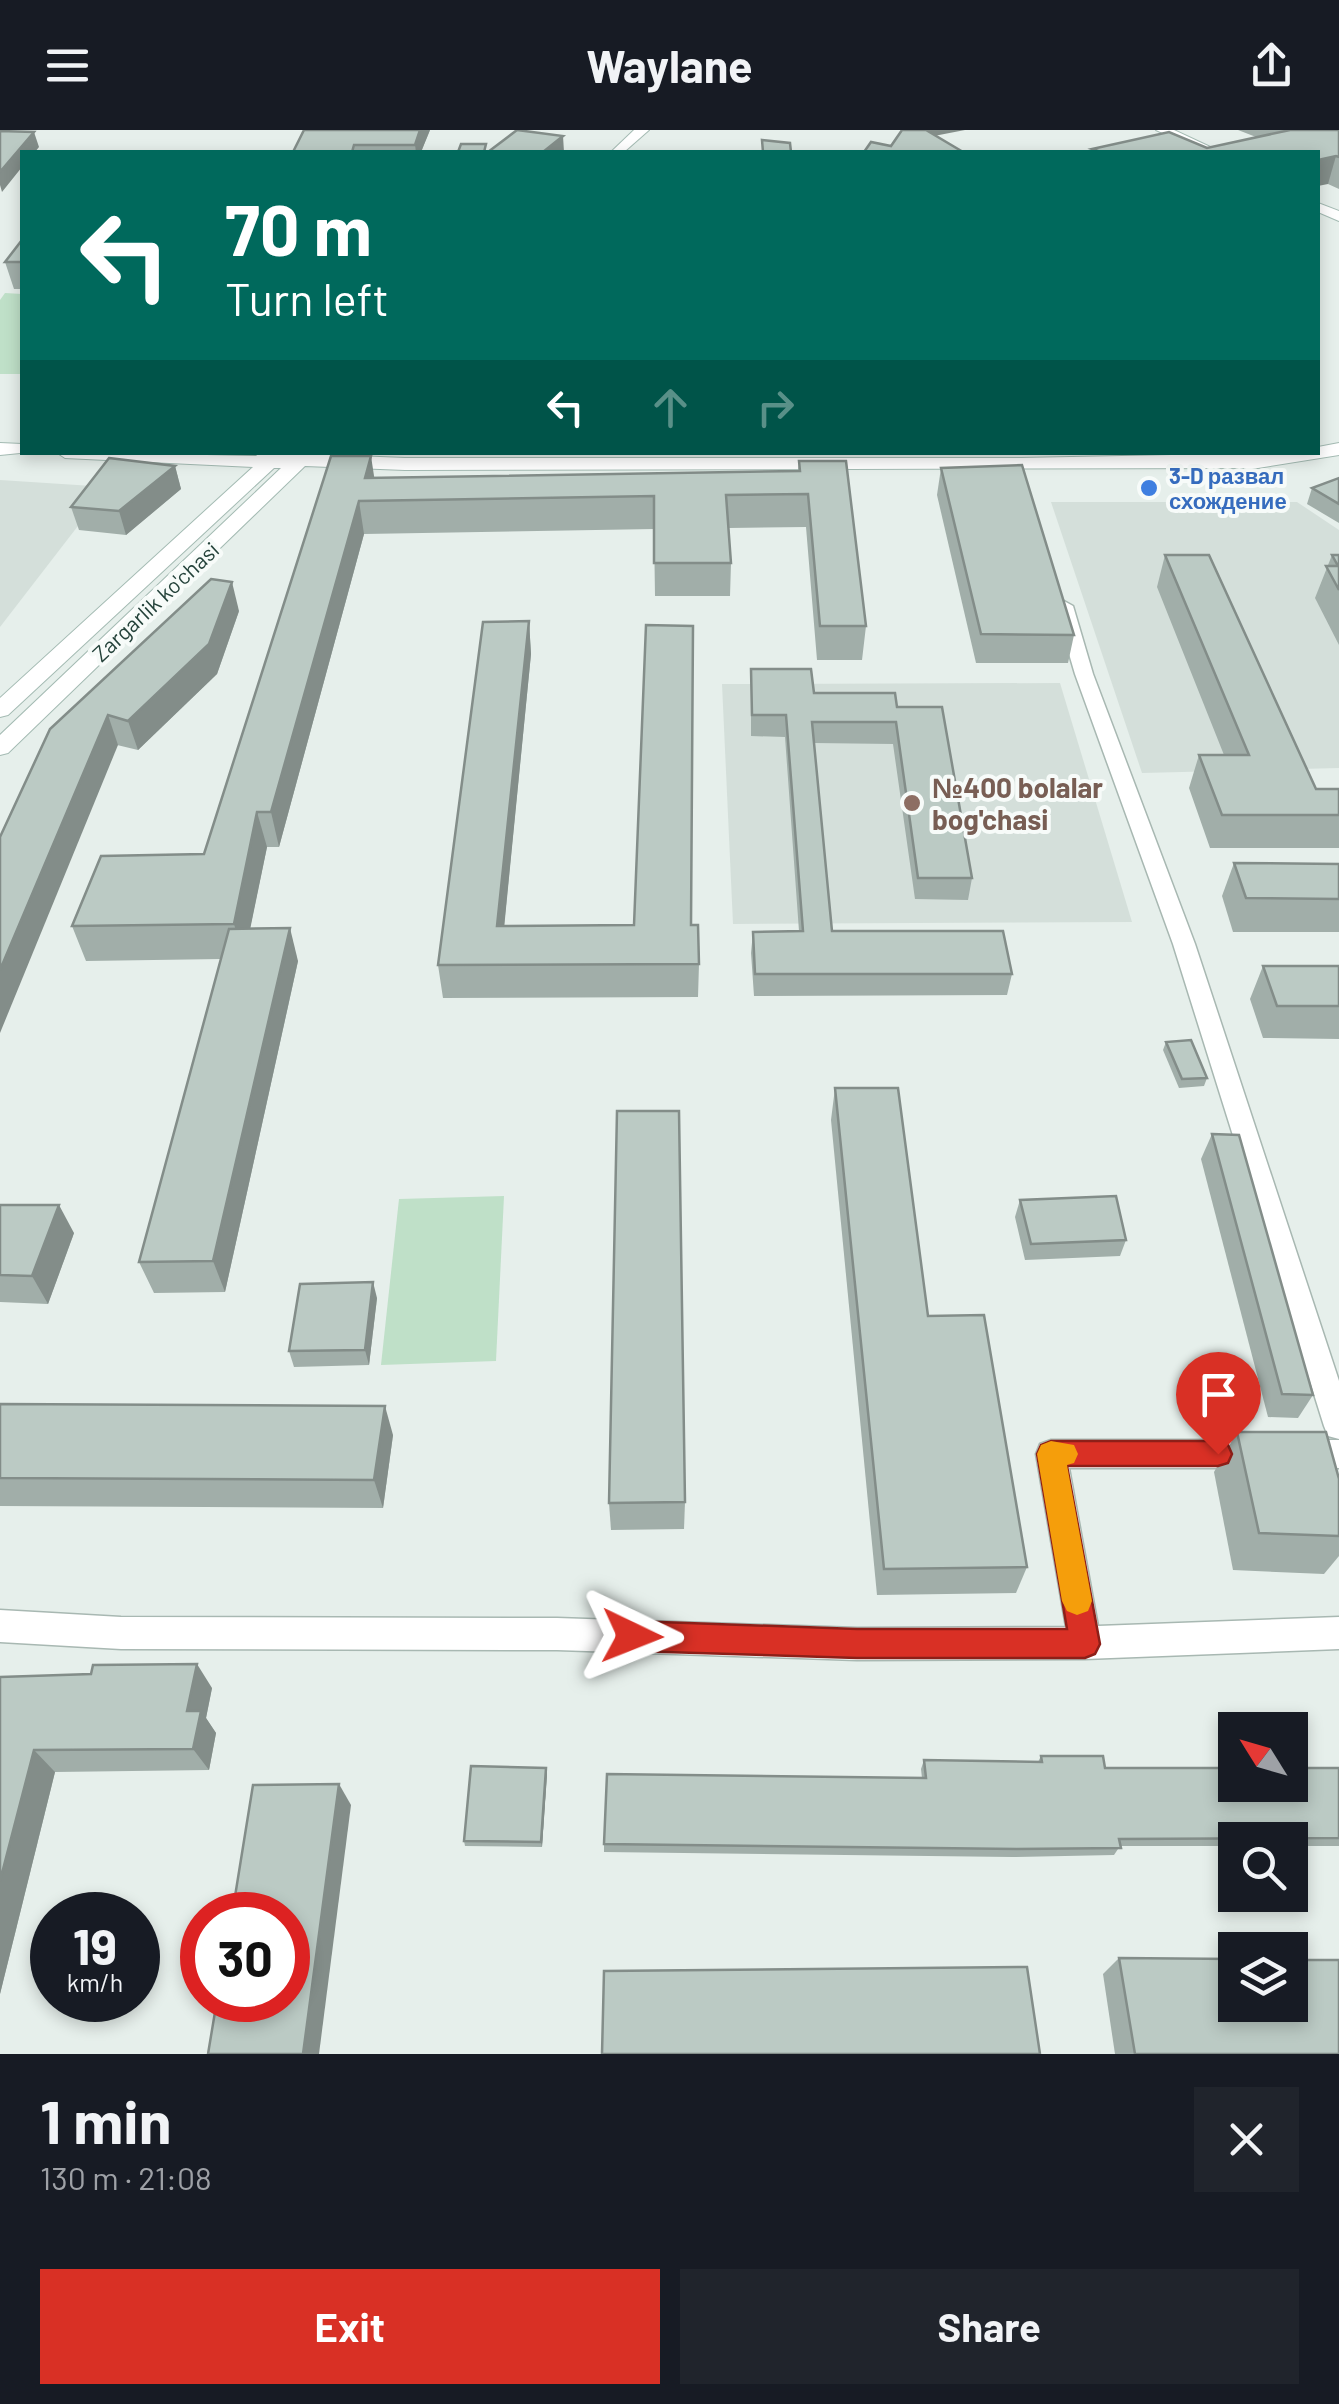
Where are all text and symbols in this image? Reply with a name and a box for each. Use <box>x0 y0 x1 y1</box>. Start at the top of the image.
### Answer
icon: menu <box>40 38 95 93</box>
text: Waylane <box>586 38 753 92</box>
icon: share <box>1244 38 1299 93</box>
text: 70 m <box>225 186 372 270</box>
icon: left <box>60 190 190 320</box>
text: Turn left <box>225 271 389 325</box>
icon: left <box>538 380 593 435</box>
icon: ahead <box>643 380 698 435</box>
icon: right <box>748 380 803 435</box>
place label: 3-D развал схождение <box>1169 462 1287 514</box>
marker: 3-D развал схождение <box>1138 477 1160 499</box>
street label: Zargarlik ko'chasi <box>87 536 223 666</box>
place label: №400 bolalar bog'chasi <box>932 770 1103 836</box>
marker: №400 bolalar bog'chasi <box>901 792 923 814</box>
pin <box>1176 1352 1261 1455</box>
icon: arrive <box>1191 1367 1246 1422</box>
position arrow <box>580 1584 684 1688</box>
north arrow <box>1218 1712 1308 1802</box>
map controls <box>1218 1712 1308 2022</box>
button: search <box>1218 1822 1308 1912</box>
speed limit sign: 30 <box>180 1892 310 2022</box>
text: 19 <box>73 1915 117 1975</box>
button: layers <box>1218 1932 1308 2022</box>
text: km/h <box>67 1967 123 1997</box>
text: 1 min <box>40 2084 171 2156</box>
button: close <box>1194 2087 1299 2192</box>
text: 130 m · 21:08 <box>40 2158 212 2196</box>
button: Exit <box>40 2269 660 2384</box>
button: Share <box>680 2269 1299 2384</box>

